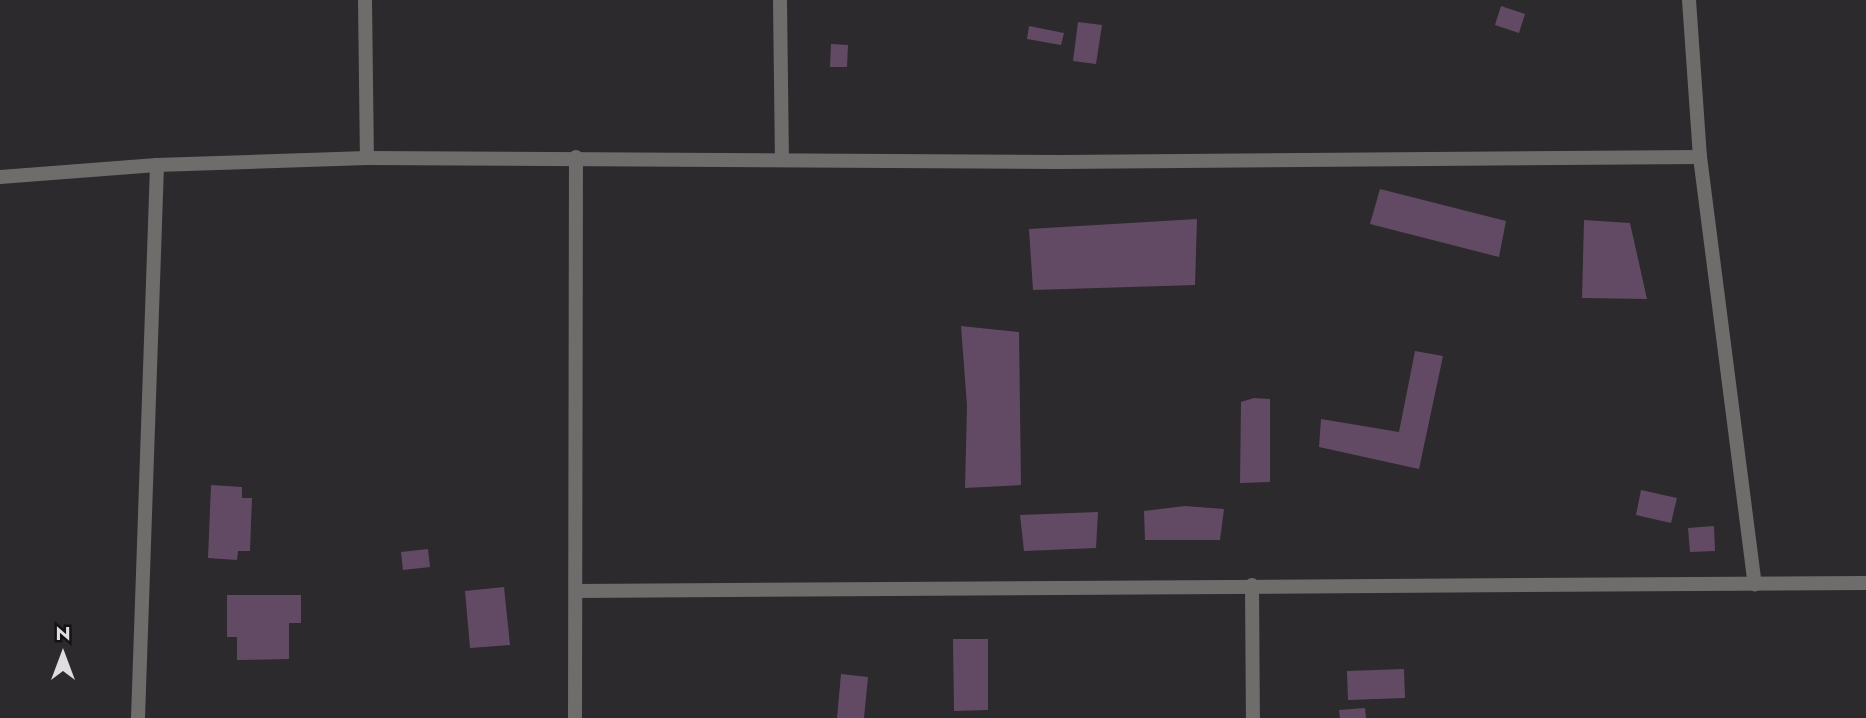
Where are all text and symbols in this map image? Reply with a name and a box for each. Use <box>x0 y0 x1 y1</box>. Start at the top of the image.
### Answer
north arrow <box>28 620 98 690</box>
text: N <box>55 620 71 647</box>

